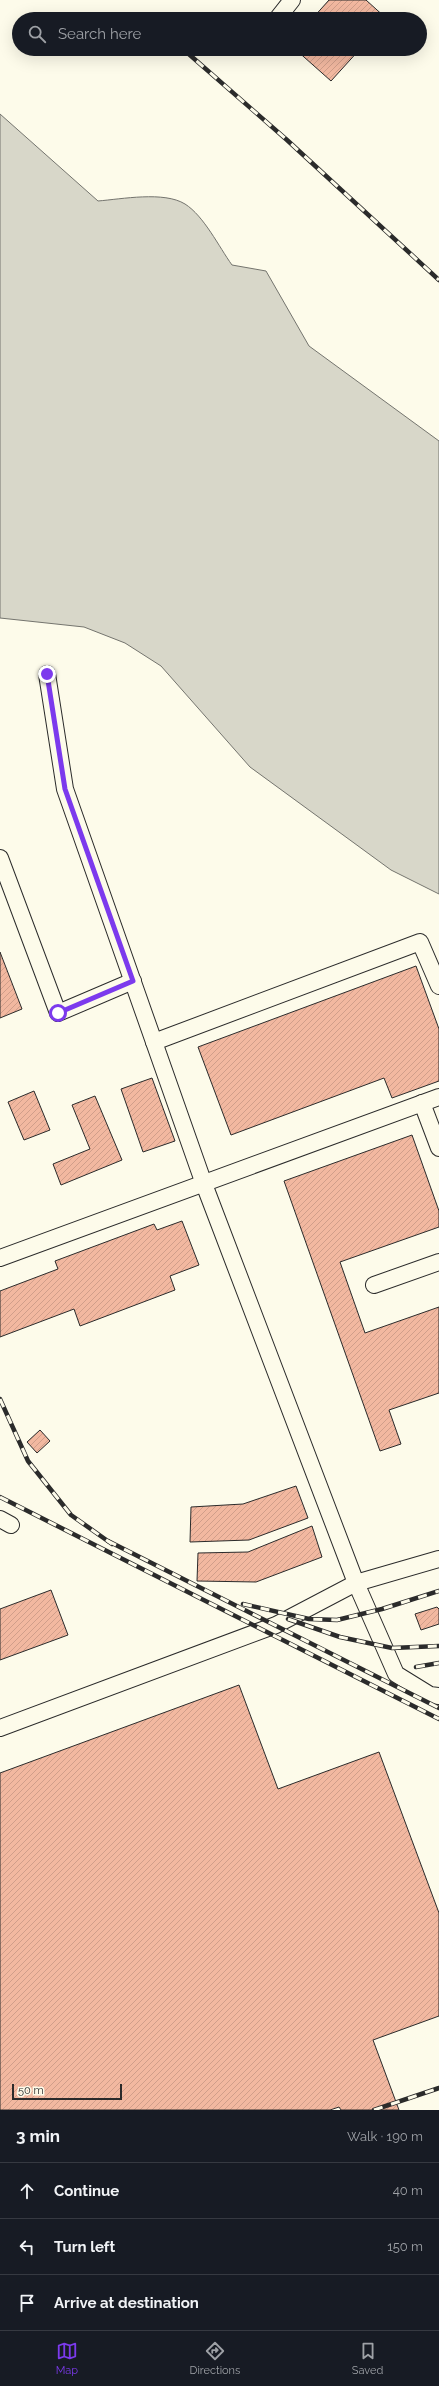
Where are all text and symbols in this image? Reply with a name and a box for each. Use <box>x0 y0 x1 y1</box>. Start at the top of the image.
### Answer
search box <box>12 12 427 56</box>
icon: search <box>26 23 48 45</box>
text: Search here <box>58 25 141 43</box>
route end <box>38 665 56 683</box>
route start <box>49 1004 67 1022</box>
scale bar <box>12 2082 122 2101</box>
text: 50 m <box>18 2084 44 2097</box>
text: 3 min <box>16 2126 60 2146</box>
text: Walk · 190 m <box>347 2129 423 2144</box>
icon: ahead <box>16 2180 38 2202</box>
text: Continue <box>54 2182 119 2200</box>
text: 40 m <box>393 2183 423 2198</box>
icon: left <box>16 2236 38 2258</box>
text: Turn left <box>54 2238 115 2256</box>
text: 150 m <box>387 2239 423 2254</box>
icon: arrive <box>16 2292 38 2314</box>
text: Arrive at destination <box>54 2294 199 2312</box>
tab: Map <box>56 2340 78 2377</box>
tab: Directions <box>190 2340 240 2377</box>
tab: Saved <box>352 2340 383 2377</box>

